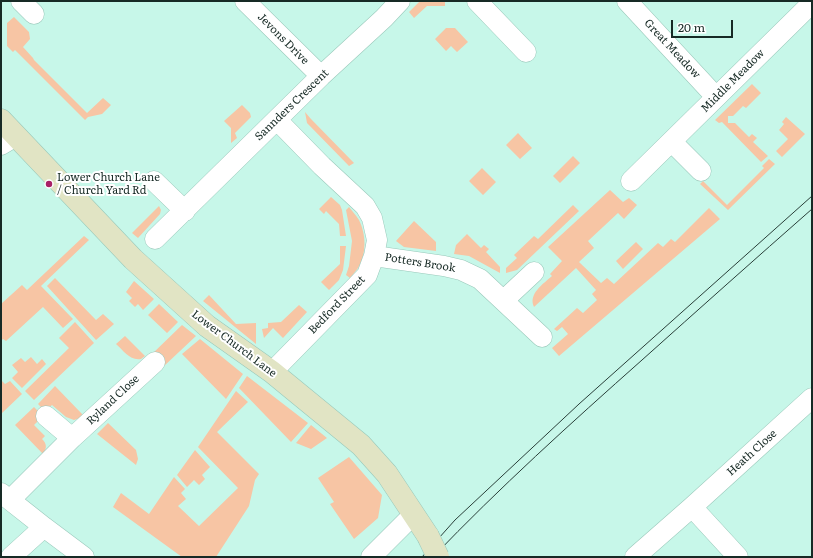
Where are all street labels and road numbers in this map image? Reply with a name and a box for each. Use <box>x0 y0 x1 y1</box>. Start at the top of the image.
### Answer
street label: Jevons Drive <box>255 11 311 67</box>
street label: Great Meadow <box>641 17 703 81</box>
street label: Middle Meadow <box>699 47 767 115</box>
street label: Sannders Crescent <box>253 67 331 143</box>
street label: Potters Brook <box>384 251 456 275</box>
street label: Bedford Street <box>306 273 368 337</box>
street label: Lower Church Lane <box>189 308 279 380</box>
street label: Ryland Close <box>84 372 142 428</box>
street label: Heath Close <box>724 427 780 479</box>

